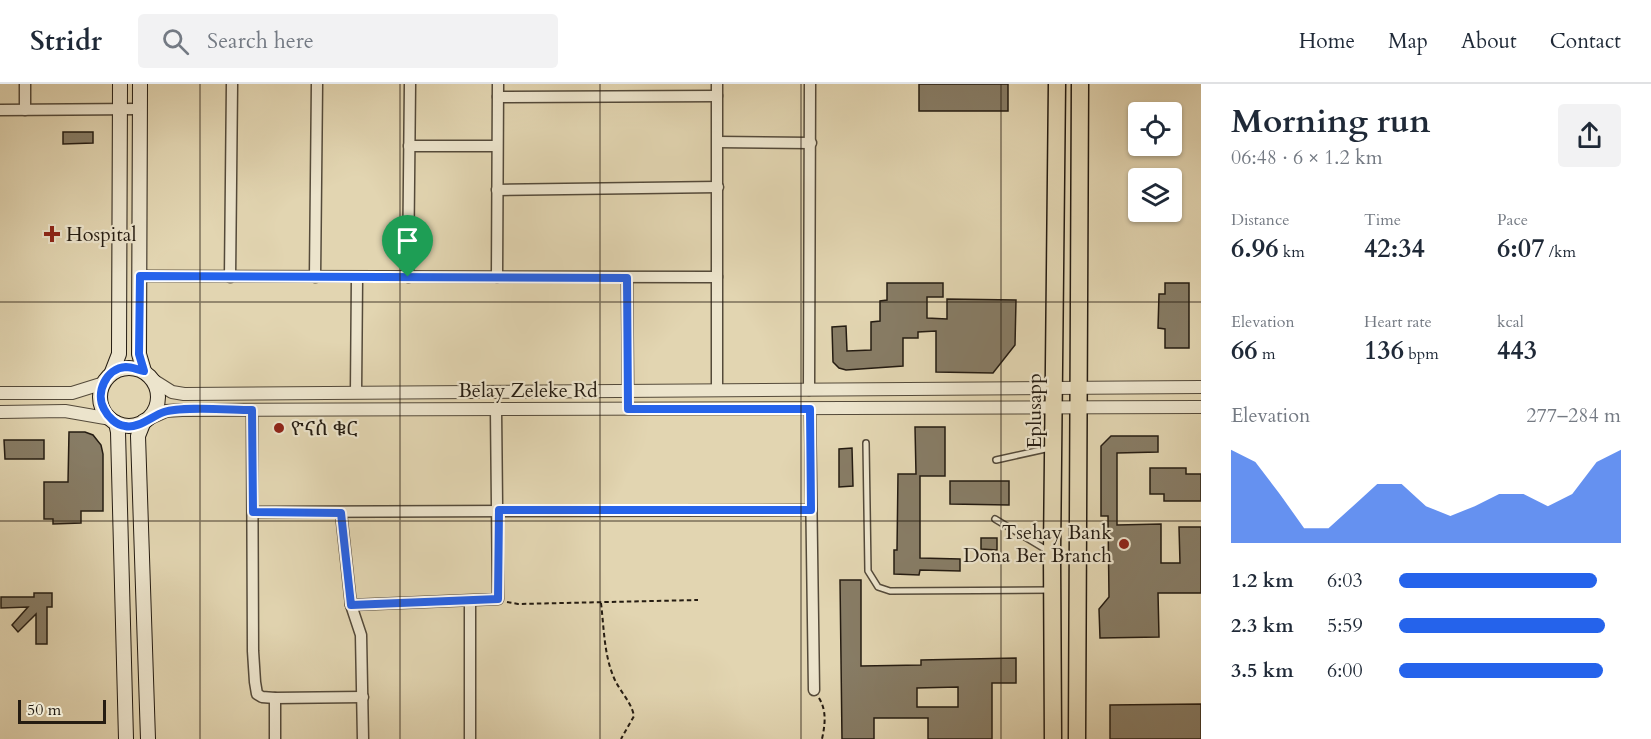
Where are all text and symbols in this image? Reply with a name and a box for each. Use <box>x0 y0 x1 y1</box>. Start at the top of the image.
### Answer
search box <box>138 14 558 68</box>
text: Stridr <box>30 22 102 60</box>
icon: search <box>159 25 192 58</box>
text: Search here <box>207 26 314 56</box>
text: Home <box>1299 27 1355 56</box>
text: Map <box>1388 27 1428 56</box>
text: About <box>1461 27 1517 56</box>
text: Contact <box>1550 27 1621 56</box>
text: Morning run <box>1231 99 1431 144</box>
map controls <box>1128 102 1182 222</box>
button: locate <box>1128 102 1182 156</box>
button: share <box>1558 104 1621 167</box>
text: 06:48 · 6 × 1.2 km <box>1231 144 1383 171</box>
button: layers <box>1128 168 1182 222</box>
text: Distance <box>1231 209 1289 231</box>
text: Time <box>1364 209 1401 231</box>
text: Pace <box>1497 209 1528 231</box>
pin <box>382 215 433 277</box>
place label: Hospital <box>66 221 137 248</box>
icon: arrive <box>391 224 424 257</box>
marker: Hospital <box>43 225 61 243</box>
text: 6.96 <box>1231 231 1279 266</box>
text: 42:34 <box>1364 231 1425 266</box>
text: 6:07 <box>1497 231 1545 266</box>
text: km <box>1279 241 1305 263</box>
text: /km <box>1545 241 1576 263</box>
text: Elevation <box>1231 311 1295 333</box>
text: Heart rate <box>1364 311 1432 333</box>
text: kcal <box>1497 311 1524 333</box>
text: 66 <box>1231 333 1258 368</box>
text: 136 <box>1364 333 1404 368</box>
text: 443 <box>1497 333 1537 368</box>
text: m <box>1258 343 1275 365</box>
text: bpm <box>1404 343 1439 365</box>
street label: Eplusapp <box>1021 373 1048 449</box>
street label: Belay Zeleke Rd <box>458 377 598 404</box>
text: Elevation <box>1231 402 1310 429</box>
text: 277–284 m <box>1526 402 1621 429</box>
place label: ዮናስ ቁር <box>291 415 358 442</box>
marker: ዮናስ ቁር <box>272 421 286 435</box>
place label: Tsehay Bank Dona Ber Branch <box>963 519 1112 569</box>
marker: Tsehay Bank Dona Ber Branch <box>1117 537 1131 551</box>
text: 1.2 km <box>1231 567 1294 594</box>
text: 6:03 <box>1327 567 1363 594</box>
text: 2.3 km <box>1231 612 1294 639</box>
text: 5:59 <box>1327 612 1363 639</box>
text: 3.5 km <box>1231 657 1294 684</box>
text: 6:00 <box>1327 657 1363 684</box>
scale bar <box>18 697 106 724</box>
text: 50 m <box>27 699 61 721</box>

